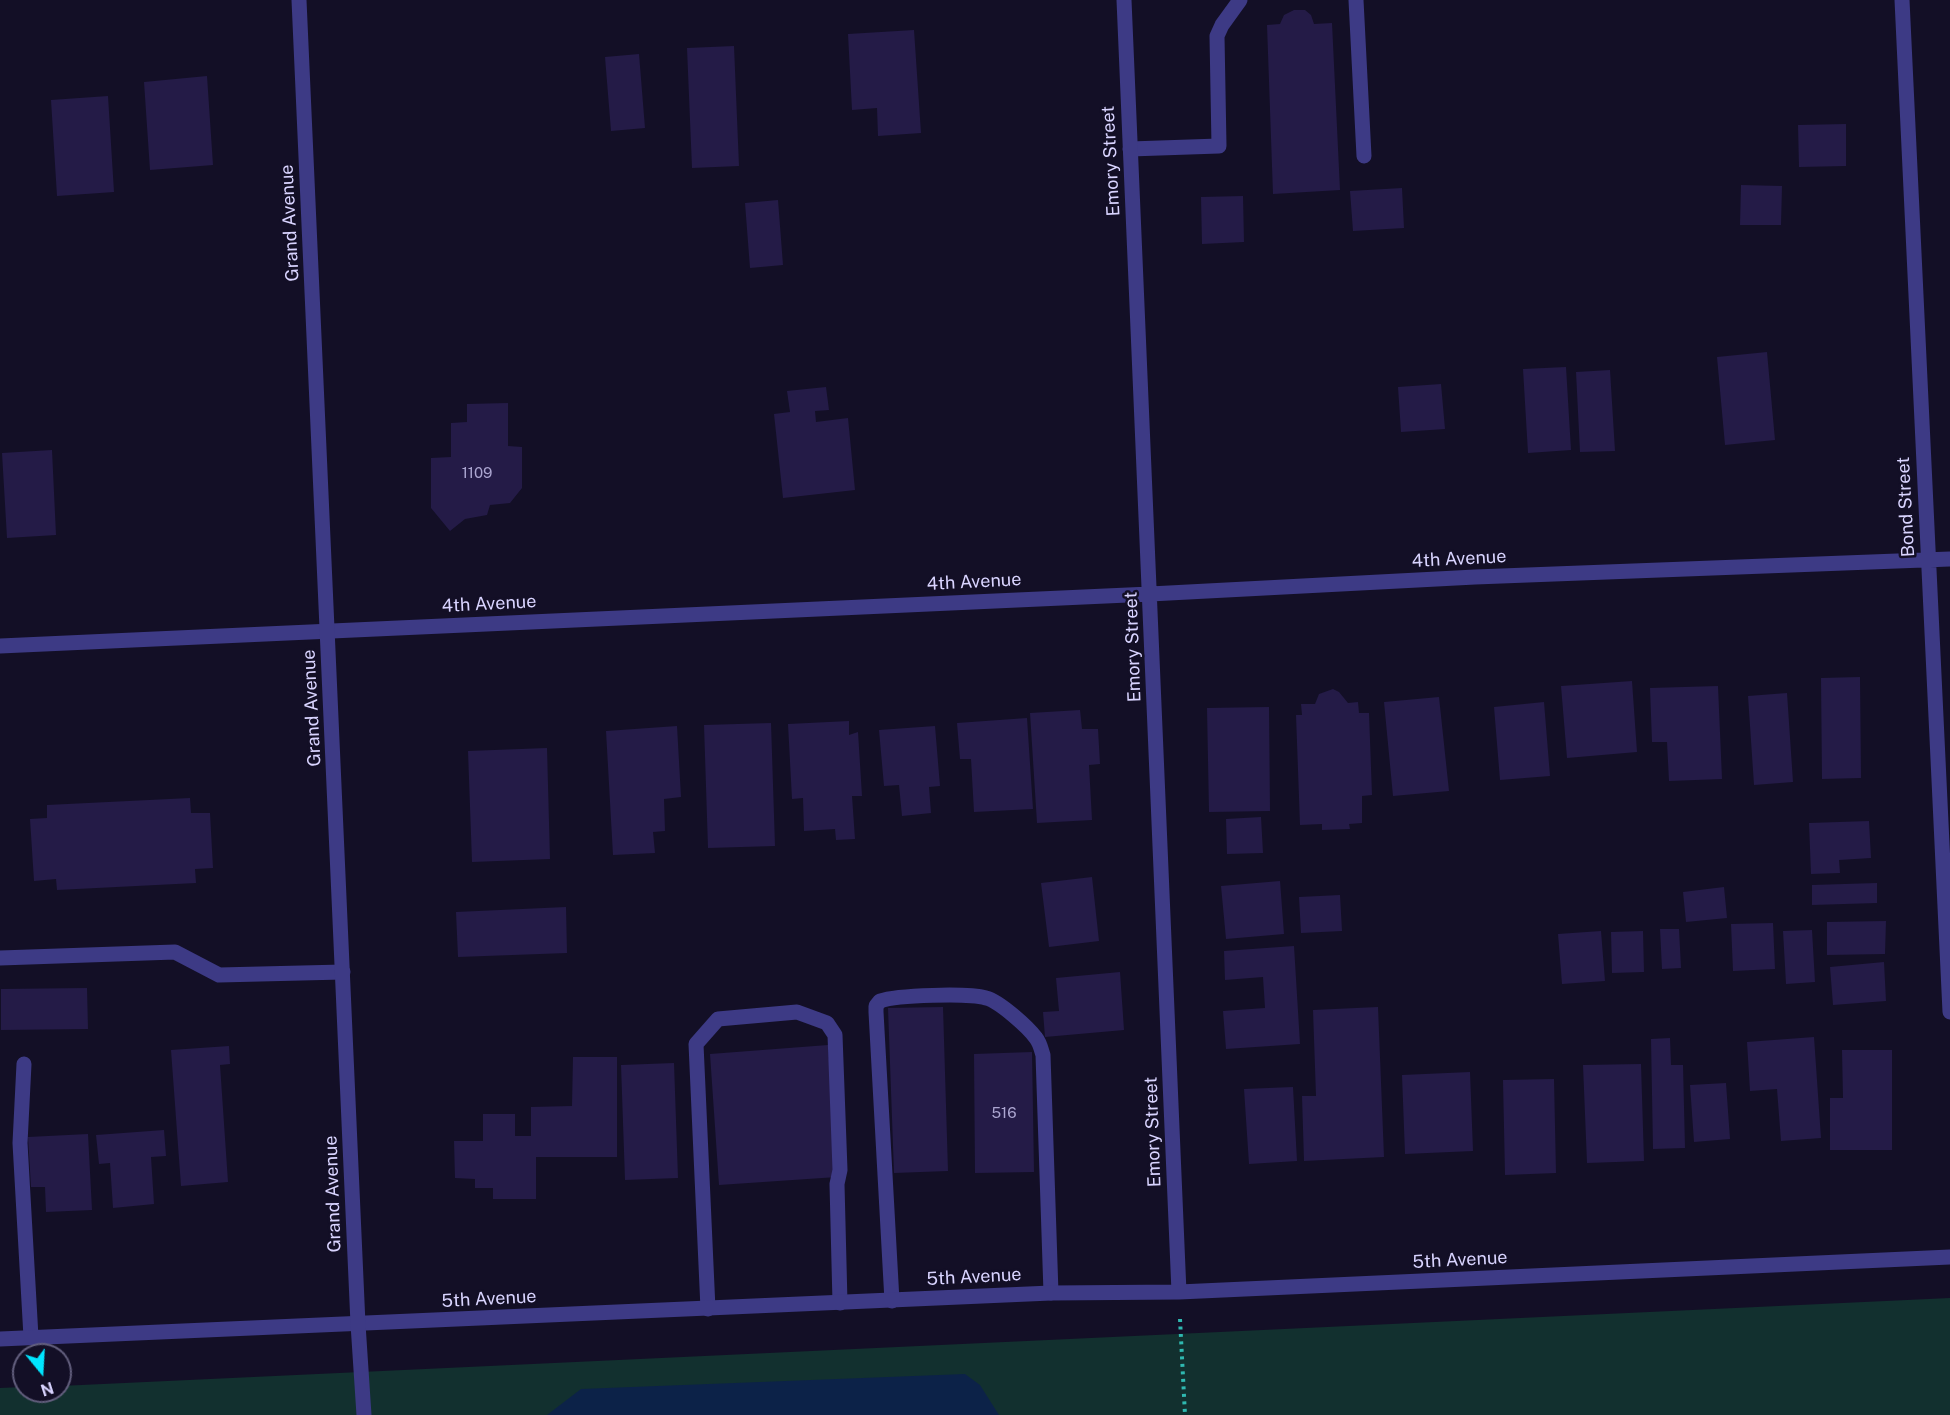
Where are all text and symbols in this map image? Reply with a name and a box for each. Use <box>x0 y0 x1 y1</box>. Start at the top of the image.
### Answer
street label: Emory Street <box>1097 105 1125 217</box>
street label: Grand Avenue <box>276 164 304 282</box>
street label: Bond Street <box>1893 456 1919 558</box>
house number: 1109 <box>462 464 492 482</box>
street label: 4th Avenue <box>1411 546 1507 572</box>
street label: 4th Avenue <box>926 569 1022 595</box>
street label: 4th Avenue <box>441 591 537 617</box>
street label: Emory Street <box>1120 591 1146 703</box>
street label: Grand Avenue <box>298 649 326 767</box>
street label: Emory Street <box>1140 1076 1166 1188</box>
house number: 516 <box>991 1104 1017 1122</box>
street label: Grand Avenue <box>320 1135 346 1253</box>
street label: 5th Avenue <box>1412 1247 1508 1273</box>
street label: 5th Avenue <box>926 1264 1022 1290</box>
street label: 5th Avenue <box>441 1286 537 1312</box>
north arrow <box>12 1343 72 1403</box>
text: N <box>38 1378 56 1400</box>

